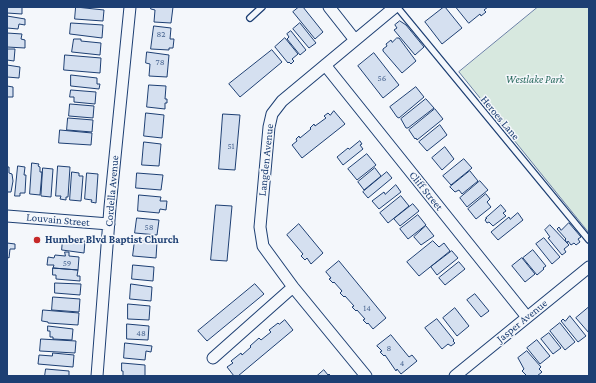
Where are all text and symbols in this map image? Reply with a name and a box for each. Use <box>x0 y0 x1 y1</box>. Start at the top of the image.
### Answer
house number: 82 <box>156 29 166 39</box>
house number: 78 <box>156 57 164 67</box>
house number: 56 <box>378 73 386 83</box>
park label: Westlake Park <box>506 73 564 87</box>
street label: Heroes Lane <box>478 93 522 143</box>
street label: Langden Avenue <box>256 123 276 197</box>
house number: 51 <box>227 141 235 151</box>
street label: Cordella Avenue <box>102 155 122 227</box>
street label: Cliff Street <box>406 169 446 213</box>
street label: Louvain Street <box>26 211 90 229</box>
house number: 58 <box>144 222 154 232</box>
place label: Humber Blvd Baptist Church <box>45 233 179 247</box>
marker: Humber Blvd Baptist Church <box>32 235 42 245</box>
house number: 59 <box>63 258 71 268</box>
street label: Jasper Avenue <box>494 296 550 346</box>
house number: 14 <box>363 303 371 313</box>
house number: 48 <box>136 328 146 338</box>
house number: 8 <box>387 343 391 353</box>
house number: 4 <box>400 358 404 368</box>

